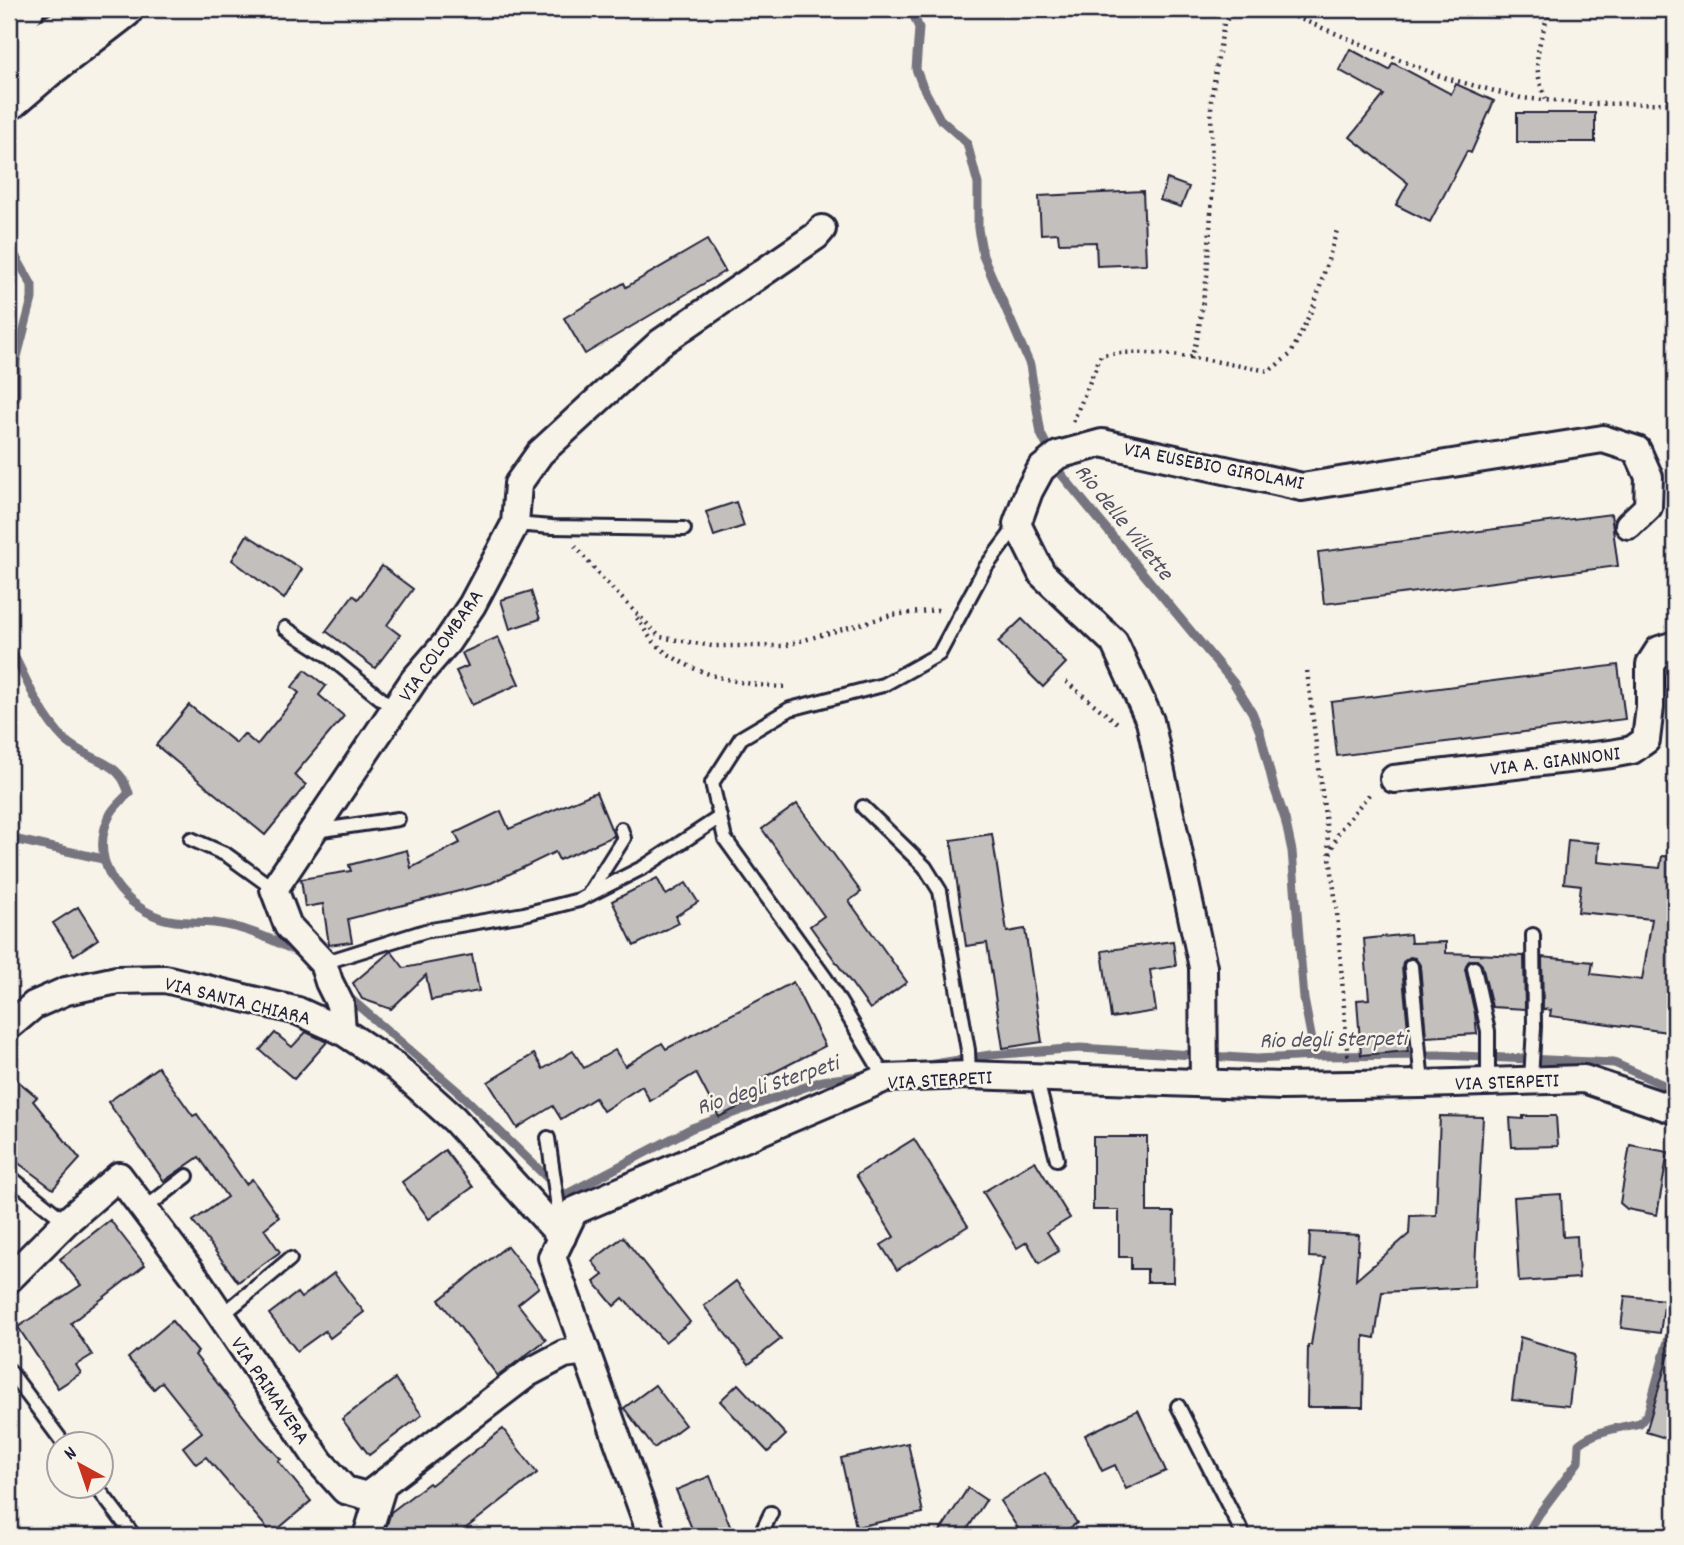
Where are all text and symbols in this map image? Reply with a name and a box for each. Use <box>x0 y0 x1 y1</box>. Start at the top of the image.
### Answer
street label: VIA EUSEBIO GIROLAMI <box>1121 436 1307 500</box>
water label: Rio delle Villette <box>1065 458 1181 590</box>
street label: VIA COLOMBARA <box>392 584 492 709</box>
street label: VIA A. GIANNONI <box>1489 740 1623 786</box>
street label: VIA SANTA CHIARA <box>161 970 313 1036</box>
water label: Rio degli Sterpeti <box>1259 1024 1411 1059</box>
water label: Rio degli Sterpeti <box>693 1048 847 1126</box>
street label: VIA STERPETI <box>887 1064 993 1100</box>
street label: VIA STERPETI <box>1454 1067 1560 1101</box>
street label: VIA PRIMAVERA <box>221 1332 316 1452</box>
north arrow <box>46 1430 116 1500</box>
text: N <box>59 1441 84 1468</box>

